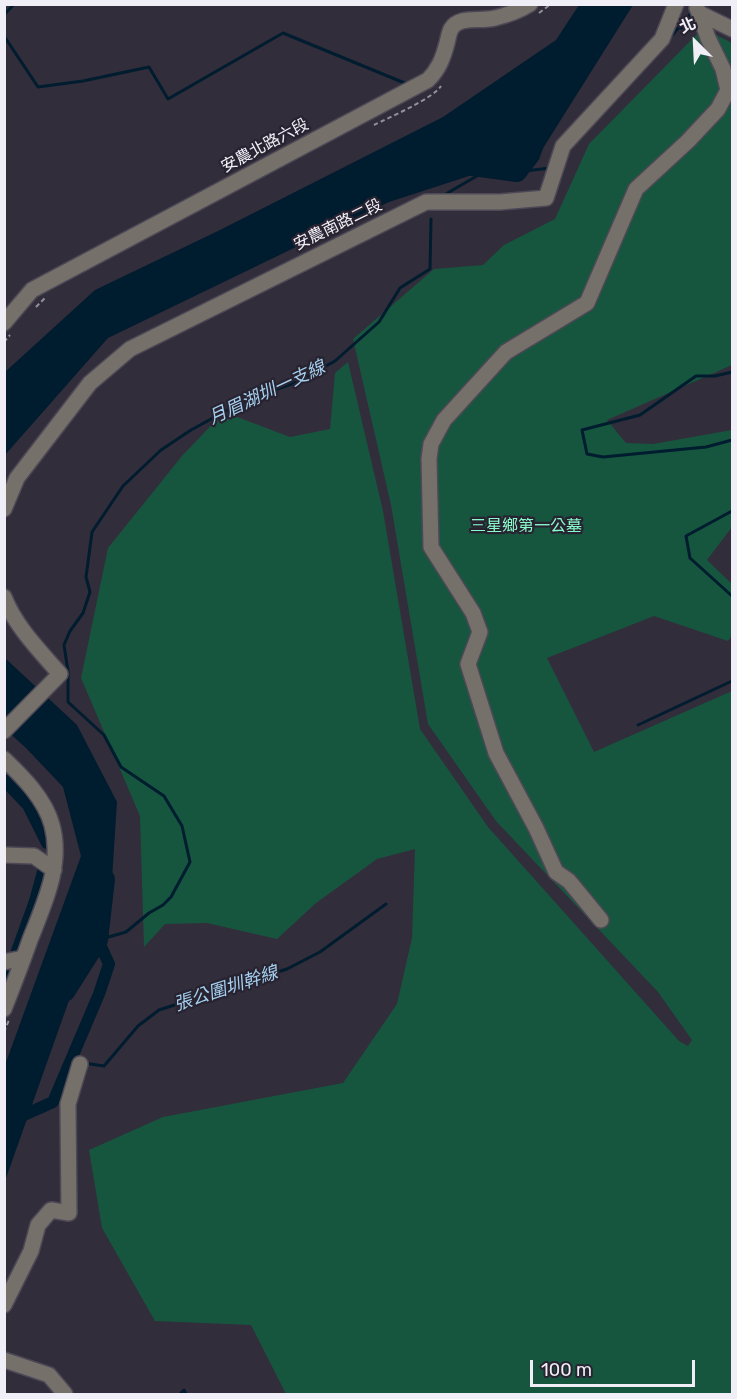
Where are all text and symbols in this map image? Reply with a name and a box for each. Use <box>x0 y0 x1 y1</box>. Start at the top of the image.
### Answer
north arrow <box>665 12 725 72</box>
text: 北 <box>676 13 699 37</box>
street label: 安農北路六段 <box>218 115 312 177</box>
street label: 安農南路二段 <box>291 195 385 255</box>
water label: 月眉湖圳一支線 <box>205 357 329 429</box>
park label: 三星鄉第一公墓 <box>470 516 582 536</box>
water label: 張公圍圳幹線 <box>171 962 281 1016</box>
scale bar <box>533 1348 698 1386</box>
text: 100 m <box>541 1359 592 1381</box>

